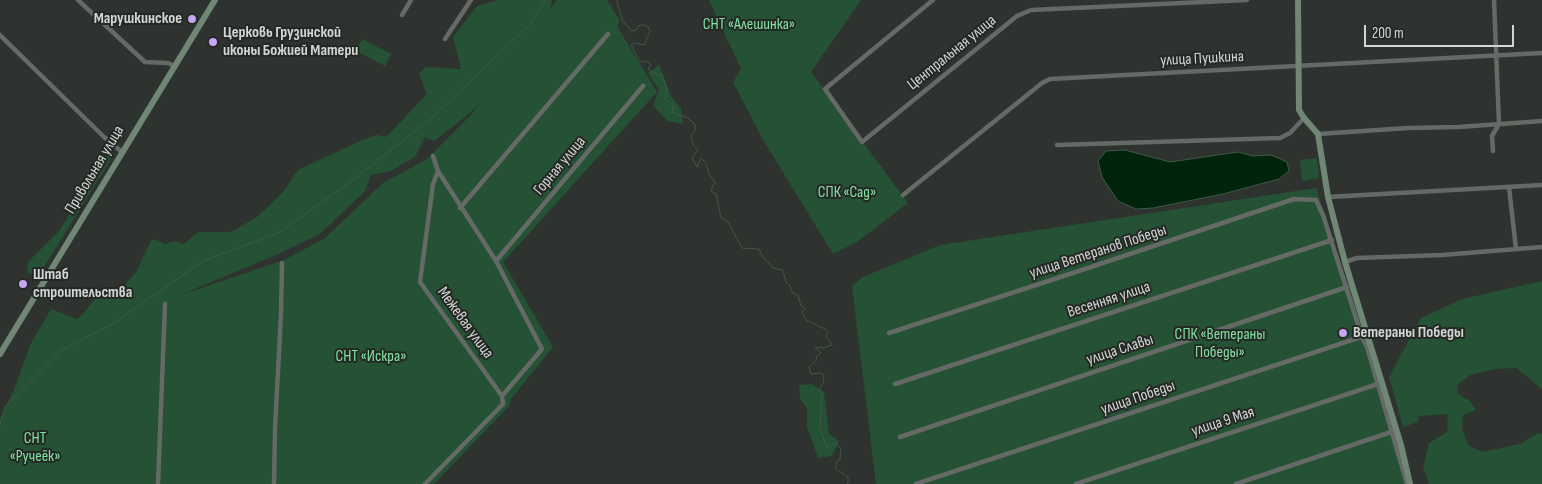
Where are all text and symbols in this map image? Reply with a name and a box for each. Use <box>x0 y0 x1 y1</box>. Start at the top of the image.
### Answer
place label: Марушкинское <box>94 9 182 29</box>
street label: Центральная улица <box>904 11 1000 95</box>
marker: Марушкинское <box>186 13 198 25</box>
park label: СНТ «Алешинка» <box>703 15 795 35</box>
scale bar <box>1367 15 1517 47</box>
place label: Церковь Грузинской иконы Божией Матери <box>223 23 358 61</box>
text: 200 m <box>1372 24 1404 43</box>
marker: Церковь Грузинской иконы Божией Матери <box>207 36 219 48</box>
street label: улица Пушкина <box>1160 47 1244 71</box>
street label: Привольная улица <box>61 122 129 218</box>
street label: Горная улица <box>530 133 590 199</box>
park label: СПК «Сад» <box>818 183 876 203</box>
street label: улица Ветеранов Победы <box>1027 221 1169 283</box>
place label: Штаб строительства <box>33 265 132 303</box>
marker: Штаб строительства <box>17 278 29 290</box>
street label: Весенняя улица <box>1065 278 1153 322</box>
street label: Межевая улица <box>433 283 497 363</box>
place label: Ветераны Победы <box>1353 323 1464 343</box>
park label: СПК «Ветераны Победы» <box>1175 325 1265 363</box>
marker: Ветераны Победы <box>1337 327 1349 339</box>
street label: улица Славы <box>1084 330 1156 370</box>
park label: СНТ «Искра» <box>336 347 406 367</box>
street label: улица Победы <box>1098 376 1178 420</box>
street label: улица 9 Мая <box>1189 403 1257 441</box>
park label: СНТ «Ручеёк» <box>10 429 60 467</box>

